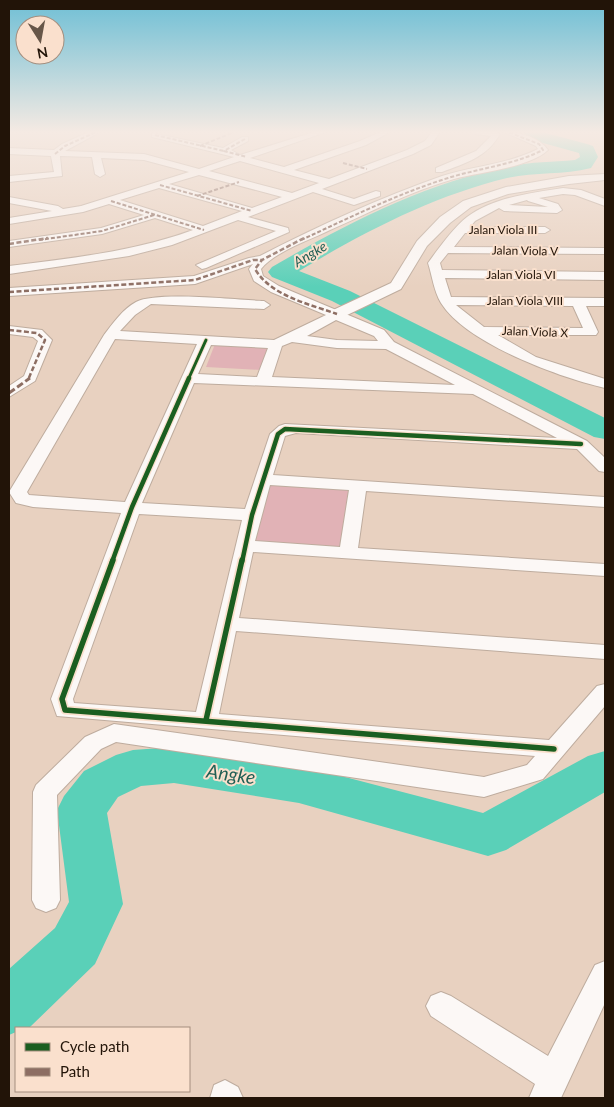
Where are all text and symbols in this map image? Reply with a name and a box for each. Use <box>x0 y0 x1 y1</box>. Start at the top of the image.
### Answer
north arrow <box>15 15 65 65</box>
text: N <box>36 44 49 63</box>
street label: Jalan Viola III <box>469 222 537 237</box>
water label: Angke <box>289 237 330 271</box>
street label: Jalan Viola V <box>492 242 559 259</box>
street label: Jalan Viola VI <box>486 267 556 282</box>
street label: Jalan Viola VIII <box>487 293 563 308</box>
street label: Jalan Viola X <box>502 323 569 340</box>
water label: Angke <box>204 759 257 788</box>
legend <box>15 1027 190 1092</box>
text: Cycle path <box>60 1037 129 1055</box>
text: Path <box>60 1062 90 1080</box>

